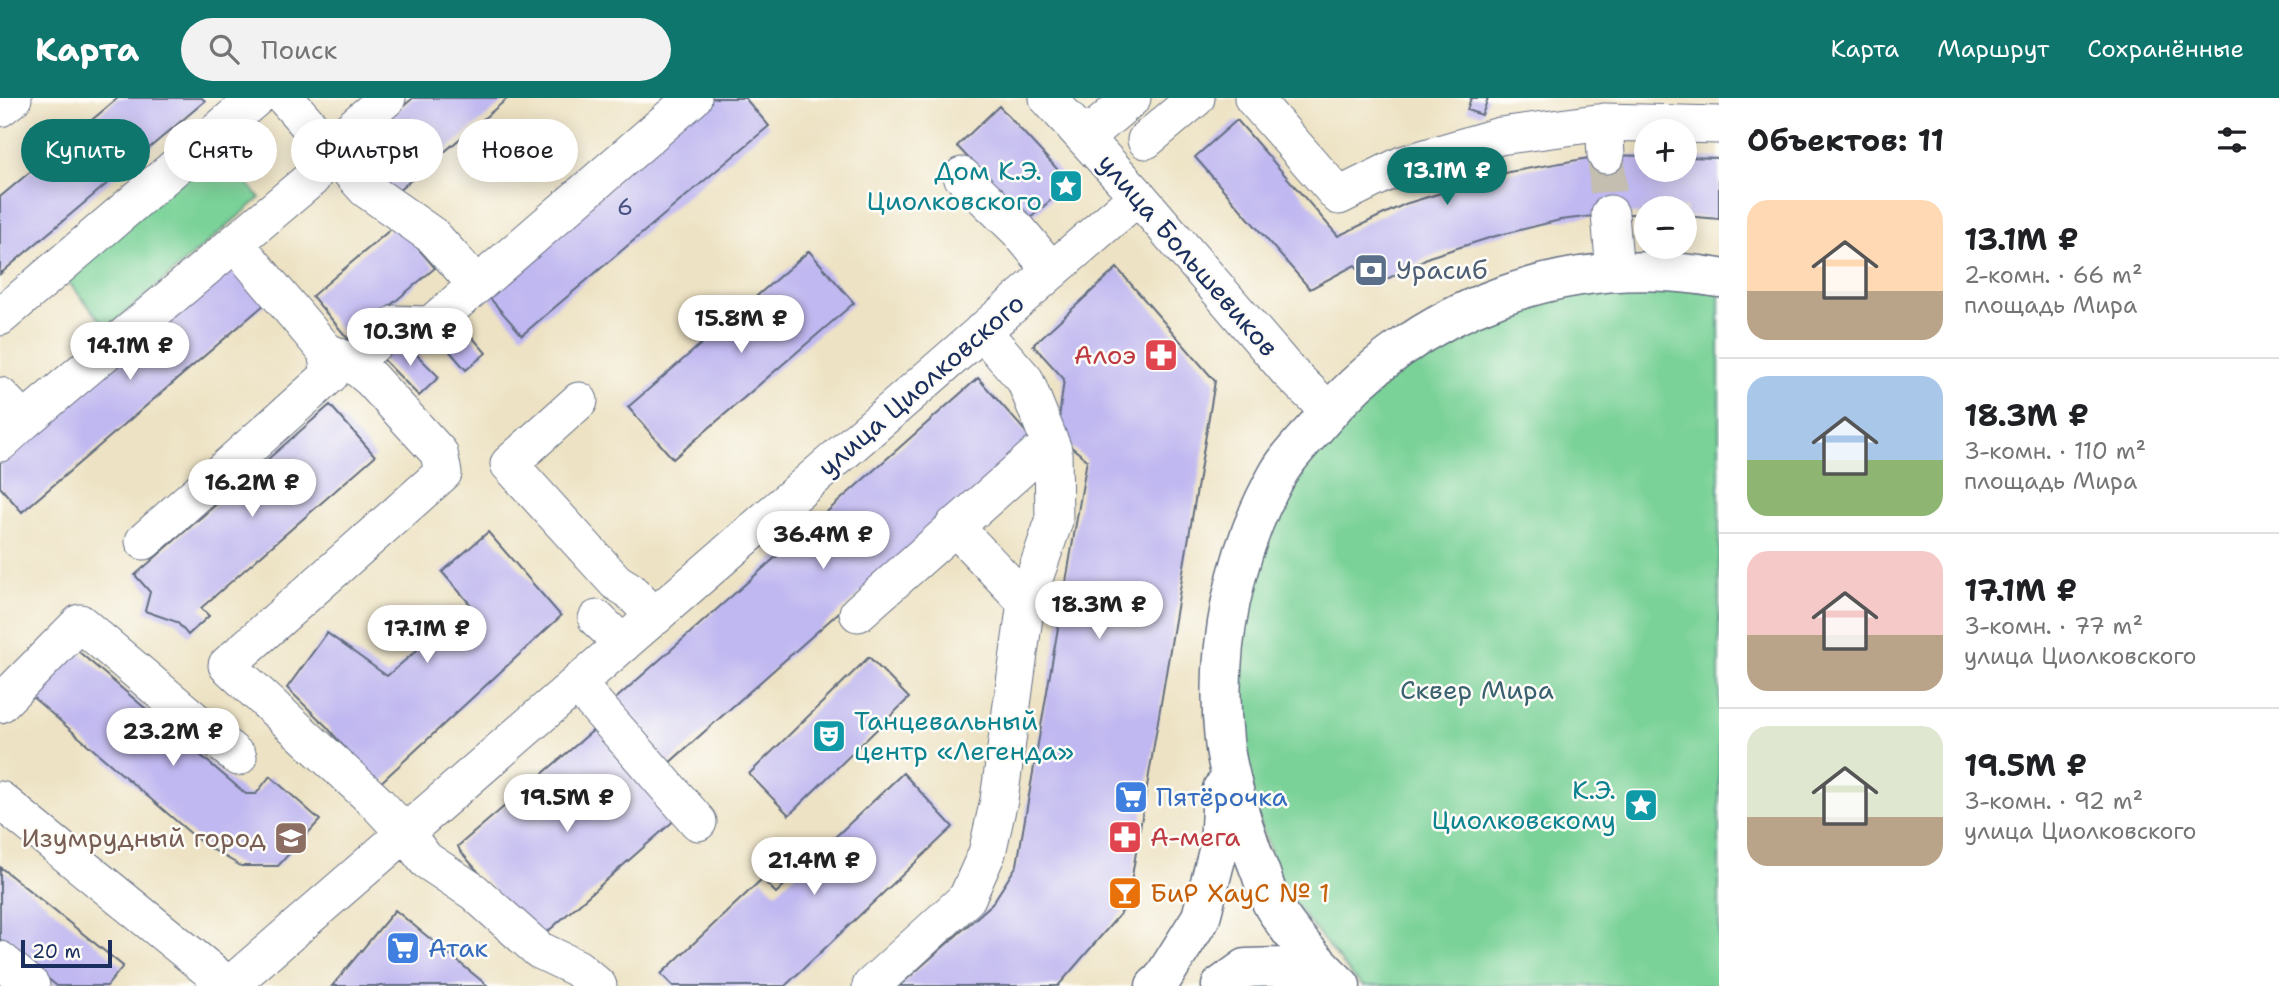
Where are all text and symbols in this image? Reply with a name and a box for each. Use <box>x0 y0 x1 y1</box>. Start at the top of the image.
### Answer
search box <box>181 18 671 81</box>
text: Карта <box>35 27 139 72</box>
icon: search <box>205 30 243 68</box>
text: Поиск <box>261 32 337 67</box>
text: Карта <box>1831 33 1899 65</box>
text: Маршрут <box>1937 33 2049 65</box>
text: Сохранённые <box>2087 33 2244 65</box>
chip: Купить <box>21 119 150 182</box>
chip: Снять <box>164 119 277 182</box>
chip: Фильтры <box>291 119 443 182</box>
chip: Новое <box>457 119 578 182</box>
map controls <box>1634 119 1697 259</box>
button: + <box>1634 119 1697 182</box>
text: Объектов: 11 <box>1747 120 1944 161</box>
icon: filters <box>2213 121 2251 159</box>
street label: улица Большевиков <box>1090 146 1286 364</box>
pin: 13.1M ₽ <box>1382 148 1512 207</box>
place label: Дом К.Э. Циолковского <box>866 153 1042 218</box>
text: 13.1M ₽ <box>1403 155 1491 185</box>
place icon: Дом К.Э. Циолковского <box>1047 167 1085 205</box>
house number: 6 <box>617 192 633 222</box>
button: − <box>1634 196 1697 259</box>
text: 13.1M ₽ <box>1964 219 2079 260</box>
icon: home <box>1803 228 1887 312</box>
bank icon: Урасиб <box>1352 251 1390 289</box>
place label: Урасиб <box>1396 252 1487 287</box>
text: 2-комн. · 66 m² <box>1964 260 2143 290</box>
street label: улица Циолковского <box>810 285 1031 484</box>
text: площадь Мира <box>1964 290 2137 320</box>
pin: 15.8M ₽ <box>676 296 806 355</box>
text: 15.8M ₽ <box>694 303 788 333</box>
pin: 10.3M ₽ <box>345 308 475 368</box>
text: 10.3M ₽ <box>363 316 457 346</box>
pin: 14.1M ₽ <box>65 322 195 382</box>
text: 14.1M ₽ <box>86 330 174 360</box>
pharmacy icon: Алоэ <box>1142 336 1180 374</box>
place label: Алоэ <box>1074 337 1136 372</box>
text: 18.3M ₽ <box>1964 395 2089 436</box>
icon: home <box>1803 404 1887 488</box>
text: 3-комн. · 110 m² <box>1964 436 2146 466</box>
pin: 16.2M ₽ <box>187 460 317 519</box>
text: площадь Мира <box>1964 466 2137 496</box>
text: 16.2M ₽ <box>204 467 300 497</box>
pin: 36.4M ₽ <box>758 512 888 571</box>
text: 36.4M ₽ <box>773 519 873 549</box>
text: 17.1M ₽ <box>1964 570 2077 611</box>
icon: home <box>1803 579 1887 663</box>
pin: 18.3M ₽ <box>1034 582 1164 641</box>
text: 18.3M ₽ <box>1051 589 1147 619</box>
pin: 17.1M ₽ <box>362 606 492 665</box>
text: 3-комн. · 77 m² <box>1964 611 2143 641</box>
text: 17.1M ₽ <box>384 613 470 643</box>
text: улица Циолковского <box>1964 641 2197 671</box>
park label: Сквер Мира <box>1400 672 1554 707</box>
place label: Танцевальный центр «Легенда» <box>854 703 1074 768</box>
pin: 23.2M ₽ <box>108 708 238 768</box>
text: 23.2M ₽ <box>122 716 224 746</box>
theatre icon: Танцевальный центр «Легенда» <box>810 717 848 755</box>
text: 19.5M ₽ <box>1964 745 2087 786</box>
icon: home <box>1803 754 1887 838</box>
place label: К.Э. Циолковскому <box>1431 772 1616 837</box>
pin: 19.5M ₽ <box>502 774 632 834</box>
supermarket icon: Пятёрочка <box>1112 778 1150 816</box>
place label: Пятёрочка <box>1156 779 1288 814</box>
text: 19.5M ₽ <box>520 782 614 812</box>
place icon: К.Э. Циолковскому <box>1622 786 1660 824</box>
text: 3-комн. · 92 m² <box>1964 786 2143 816</box>
text: улица Циолковского <box>1964 816 2197 846</box>
pharmacy icon: А-мега <box>1106 818 1144 856</box>
school or university icon: Изумрудный город <box>272 819 310 857</box>
place label: А-мега <box>1150 819 1241 854</box>
place label: Изумрудный город <box>21 820 267 855</box>
pin: 21.4M ₽ <box>749 838 879 897</box>
text: 21.4M ₽ <box>767 845 861 875</box>
bar icon: БиР ХауС № 1 <box>1106 874 1144 912</box>
place label: БиР ХауС № 1 <box>1150 875 1330 910</box>
supermarket icon: Атак <box>384 929 422 967</box>
place label: Атак <box>428 930 488 965</box>
scale bar <box>21 937 112 969</box>
text: 20 m <box>32 939 81 964</box>

